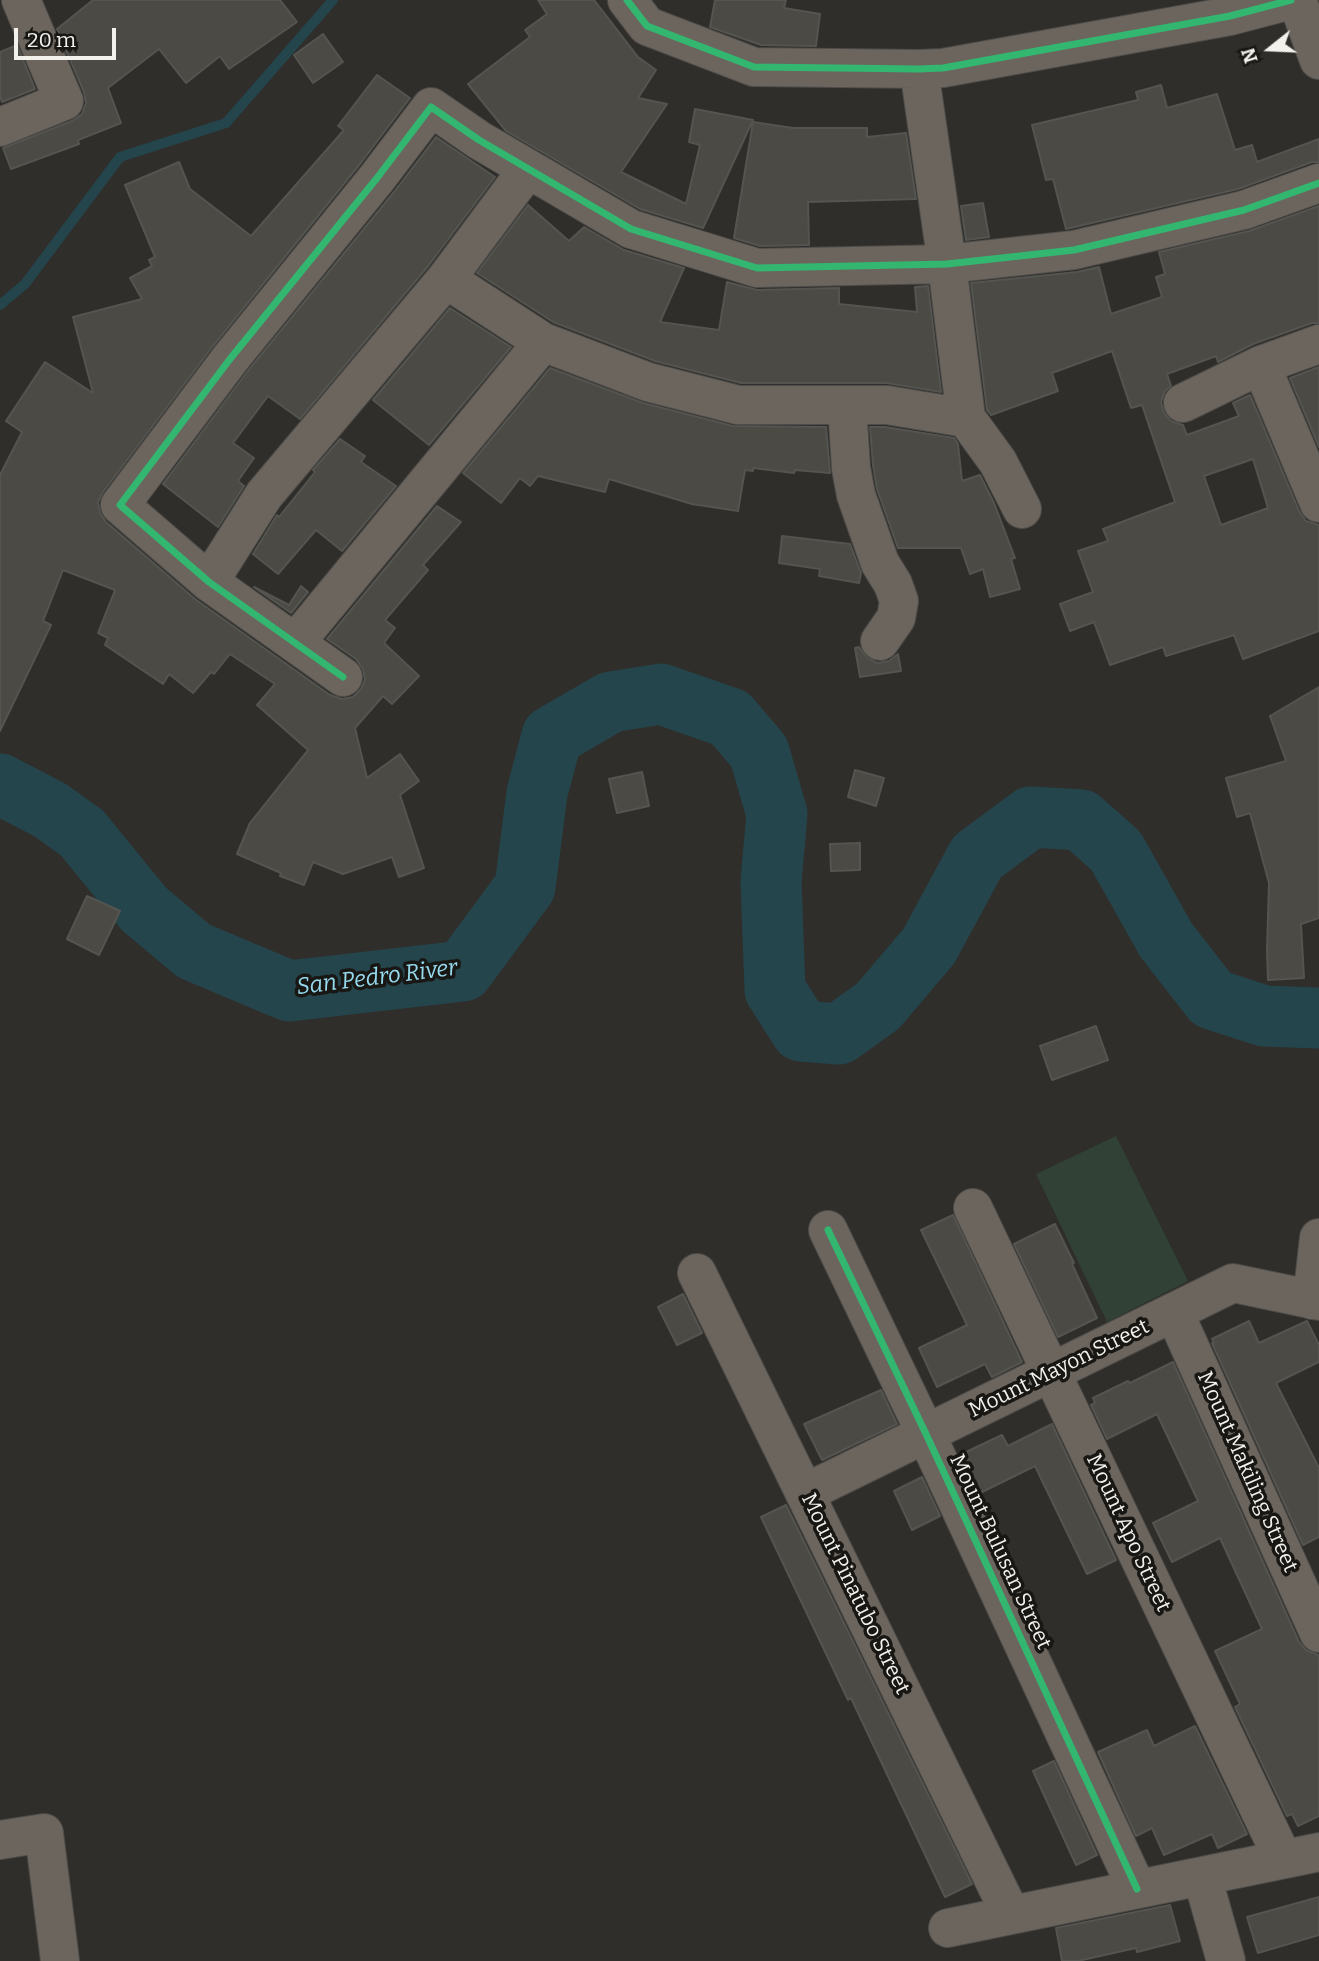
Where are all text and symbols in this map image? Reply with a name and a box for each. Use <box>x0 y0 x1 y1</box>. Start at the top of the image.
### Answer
scale bar <box>18 14 119 58</box>
north arrow <box>1235 14 1305 84</box>
text: 20 m <box>27 27 76 53</box>
text: N <box>1236 45 1263 66</box>
water label: San Pedro River <box>295 954 459 1002</box>
street label: Mount Mayon Street <box>965 1314 1153 1424</box>
street label: Mount Makiling Street <box>1191 1368 1303 1576</box>
street label: Mount Apo Street <box>1080 1450 1176 1616</box>
street label: Mount Bulusan Street <box>944 1451 1056 1653</box>
street label: Mount Pinatubo Street <box>795 1490 915 1698</box>

